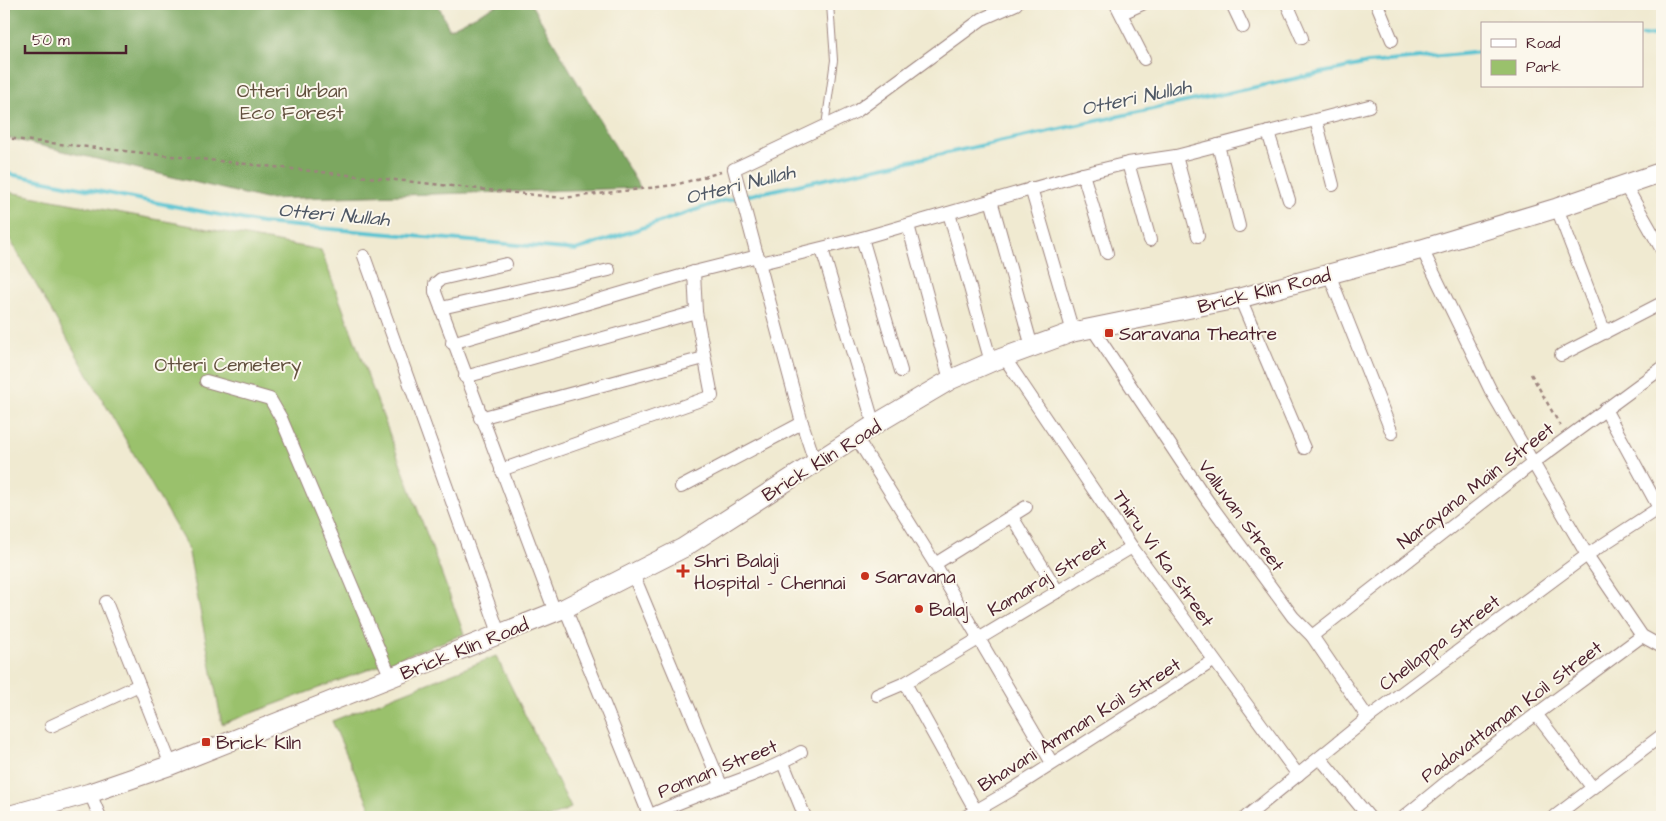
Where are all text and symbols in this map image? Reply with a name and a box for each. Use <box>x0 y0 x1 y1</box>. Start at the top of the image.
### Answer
scale bar <box>25 22 126 54</box>
legend <box>1481 22 1644 88</box>
text: 50 m <box>32 30 70 51</box>
text: Road <box>1526 33 1561 54</box>
text: Park <box>1526 57 1561 78</box>
water label: Otteri Nullah <box>1079 72 1195 123</box>
park label: Otteri Urban Eco Forest <box>237 78 347 127</box>
water label: Otteri Nullah <box>683 158 799 212</box>
water label: Otteri Nullah <box>277 196 392 234</box>
street label: Brick Klin Road <box>1195 262 1334 321</box>
place label: Saravana Theatre <box>1119 321 1277 348</box>
marker: Saravana Theatre <box>1103 327 1115 339</box>
park label: Otteri Cemetery <box>154 352 302 380</box>
street label: Brick Klin Road <box>757 414 887 509</box>
street label: Narayana Main Street <box>1392 416 1561 557</box>
street label: Valluvan Street <box>1191 454 1291 578</box>
street label: Thiru Vi Ka Street <box>1105 485 1220 633</box>
street label: Kamaraj Street <box>983 531 1113 624</box>
place label: Shri Balaji Hospital - Chennai <box>694 548 845 597</box>
marker: Shri Balaji Hospital - Chennai <box>676 564 690 578</box>
place label: Saravana <box>875 564 956 591</box>
marker: Saravana <box>859 570 871 582</box>
street label: Chellappa Street <box>1374 588 1507 698</box>
place label: Balaj <box>929 597 969 624</box>
marker: Balaj <box>913 603 925 615</box>
street label: Brick Klin Road <box>396 611 533 687</box>
street label: Padavattaman Koil Street <box>1415 635 1609 790</box>
street label: Bhavani Amman Koil Street <box>973 651 1187 799</box>
place label: Brick Kiln <box>216 730 301 757</box>
street label: Ponnan Street <box>654 733 782 806</box>
marker: Brick Kiln <box>200 736 212 748</box>

